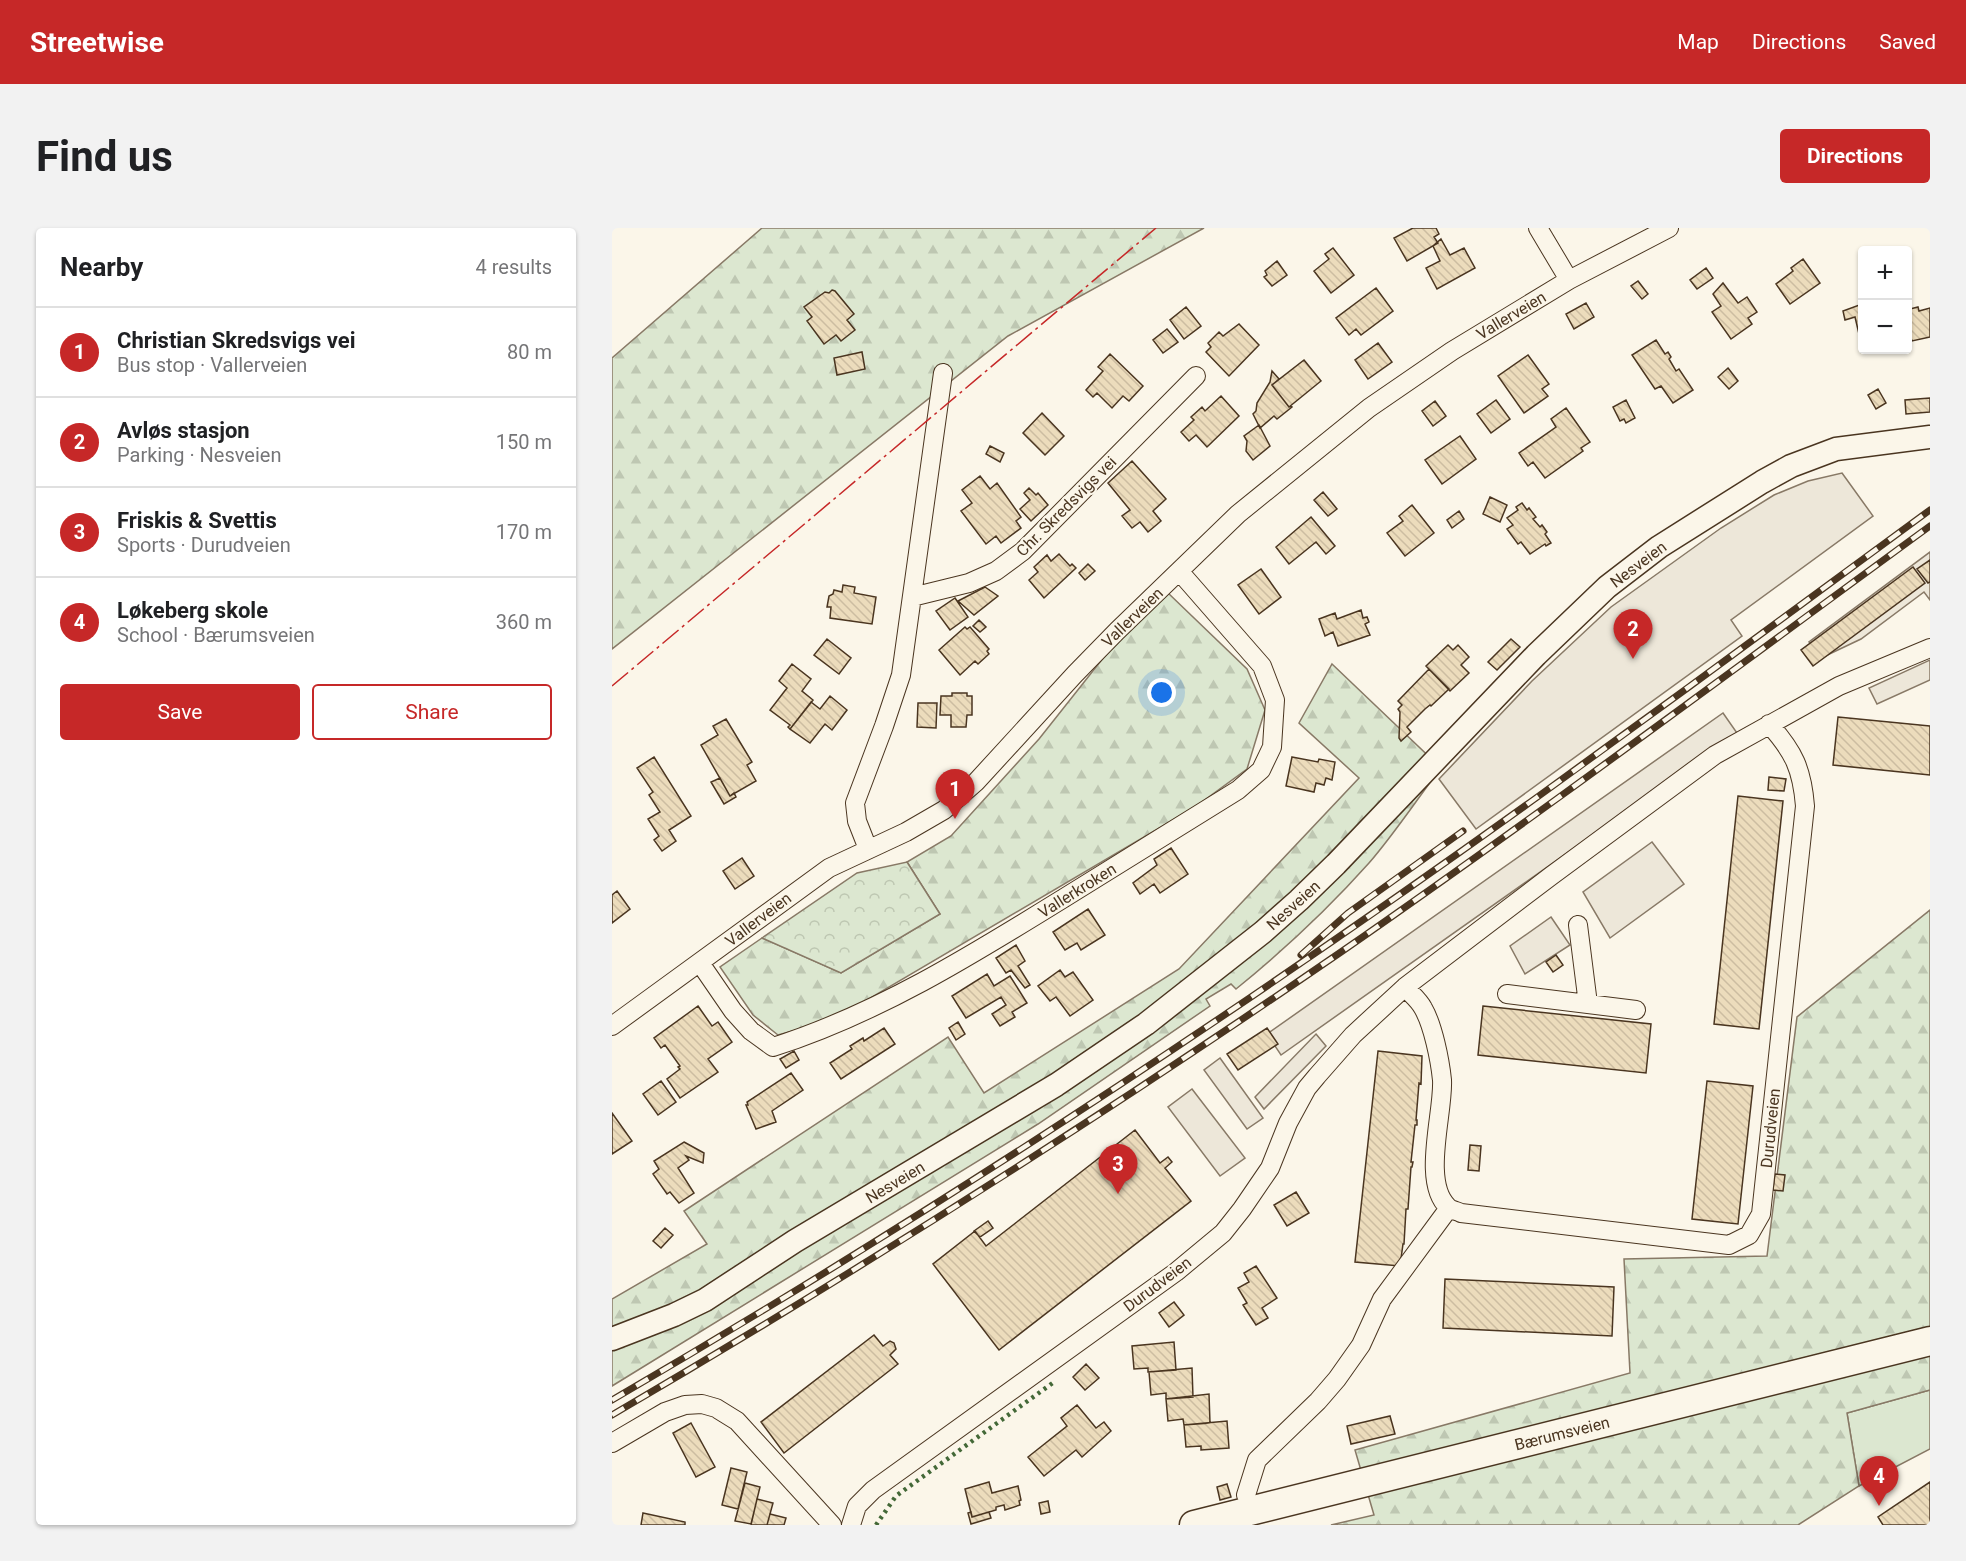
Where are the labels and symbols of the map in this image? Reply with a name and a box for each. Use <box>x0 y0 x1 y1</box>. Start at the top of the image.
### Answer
street label: Vallerveien <box>1473 287 1549 344</box>
street label: Chr. Skredsvigs vei <box>1012 452 1120 560</box>
street label: Nesveien <box>1606 537 1670 592</box>
street label: Vallerveien <box>1098 584 1167 651</box>
pin: 2 <box>1614 610 1652 659</box>
your location <box>1147 678 1176 707</box>
pin: 1 <box>936 770 974 819</box>
street label: Vallerkroken <box>1035 859 1120 922</box>
street label: Nesveien <box>1263 876 1324 934</box>
street label: Vallerveien <box>722 888 795 950</box>
street label: Durudveien <box>1757 1087 1784 1169</box>
pin: 3 <box>1098 1144 1138 1194</box>
street label: Nesveien <box>862 1157 928 1207</box>
street label: Durudveien <box>1120 1253 1195 1316</box>
street label: Bærumsveien <box>1513 1412 1612 1454</box>
pin: 4 <box>1860 1456 1898 1506</box>

